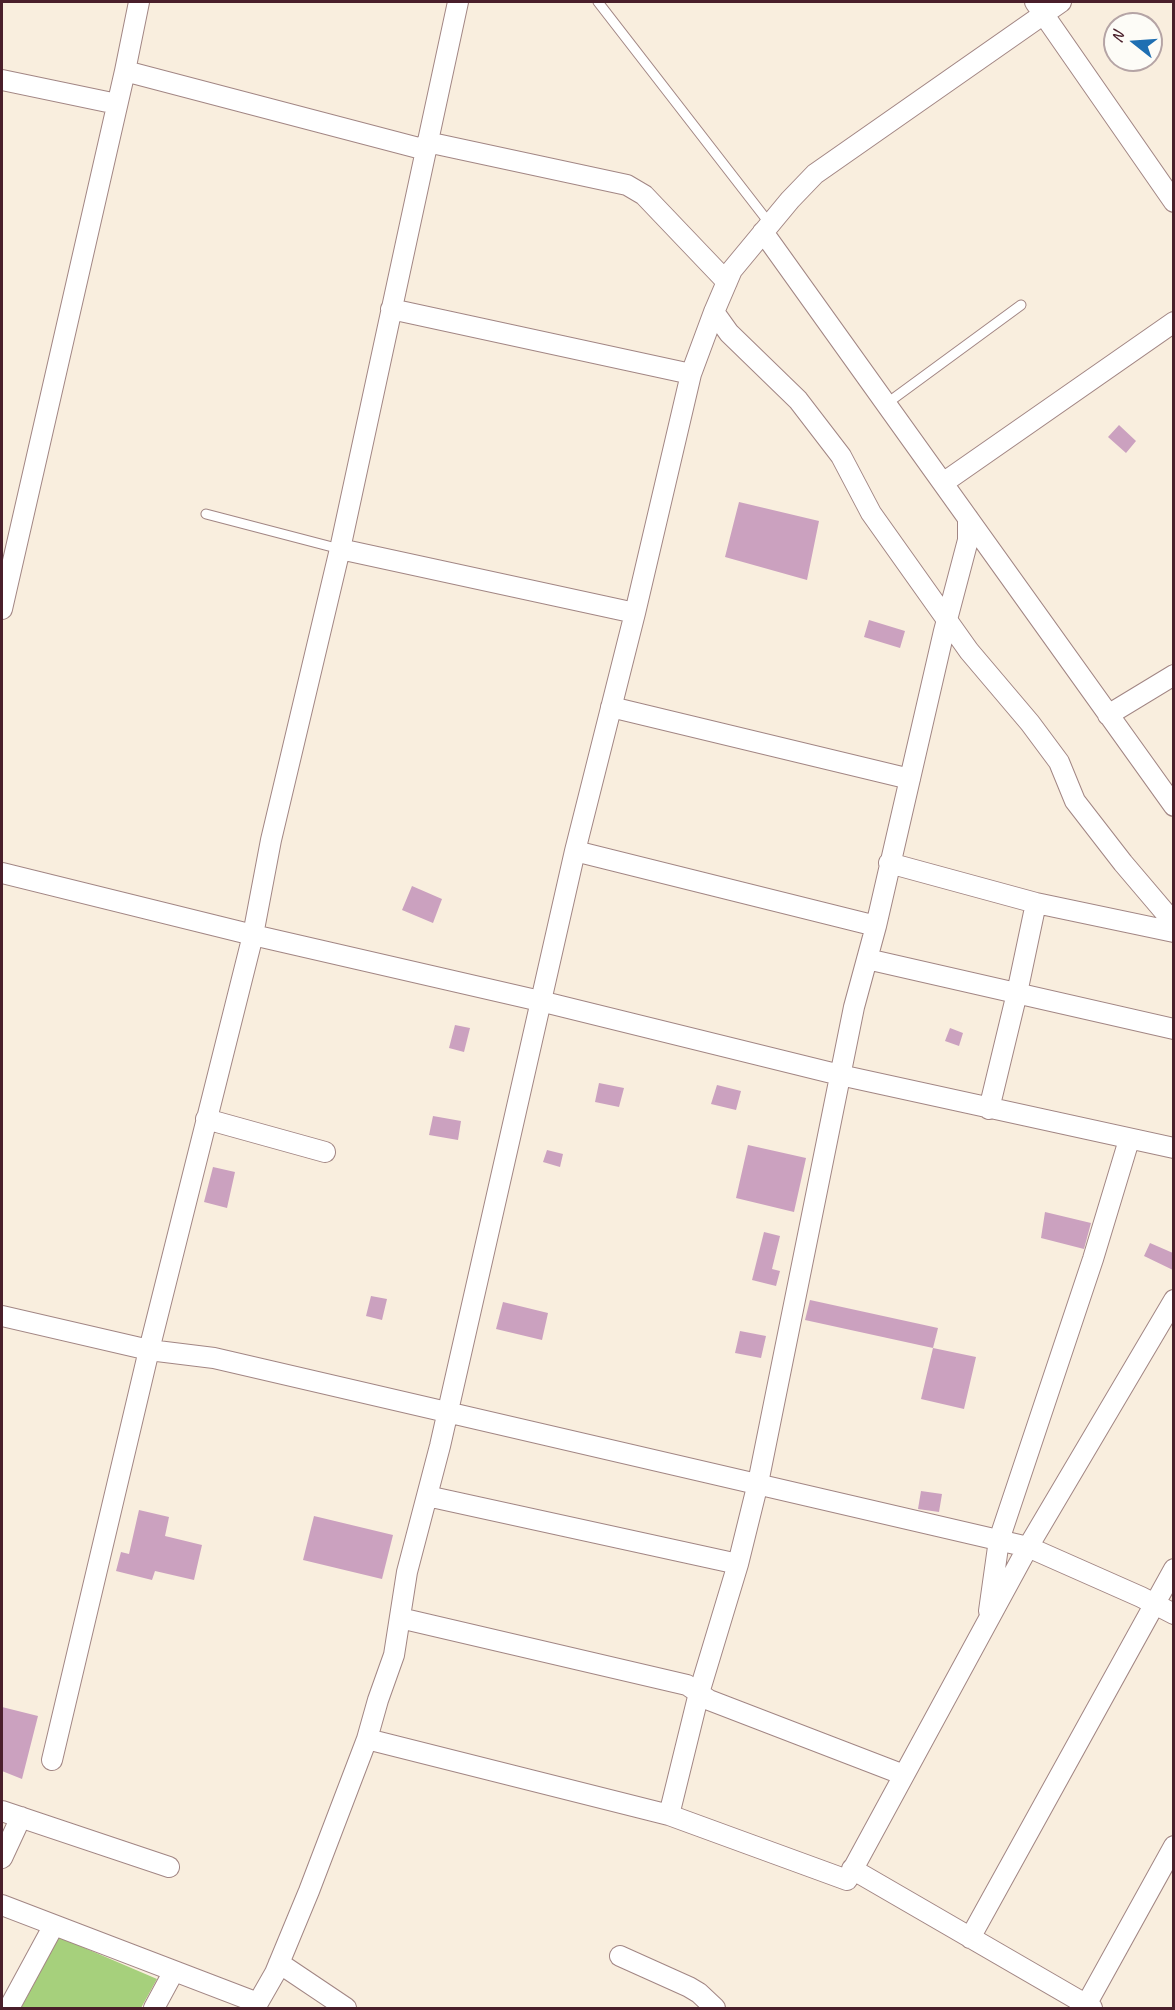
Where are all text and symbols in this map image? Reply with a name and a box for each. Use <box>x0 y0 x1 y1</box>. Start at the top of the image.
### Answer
north arrow <box>1103 12 1163 72</box>
text: N <box>1107 30 1129 45</box>

